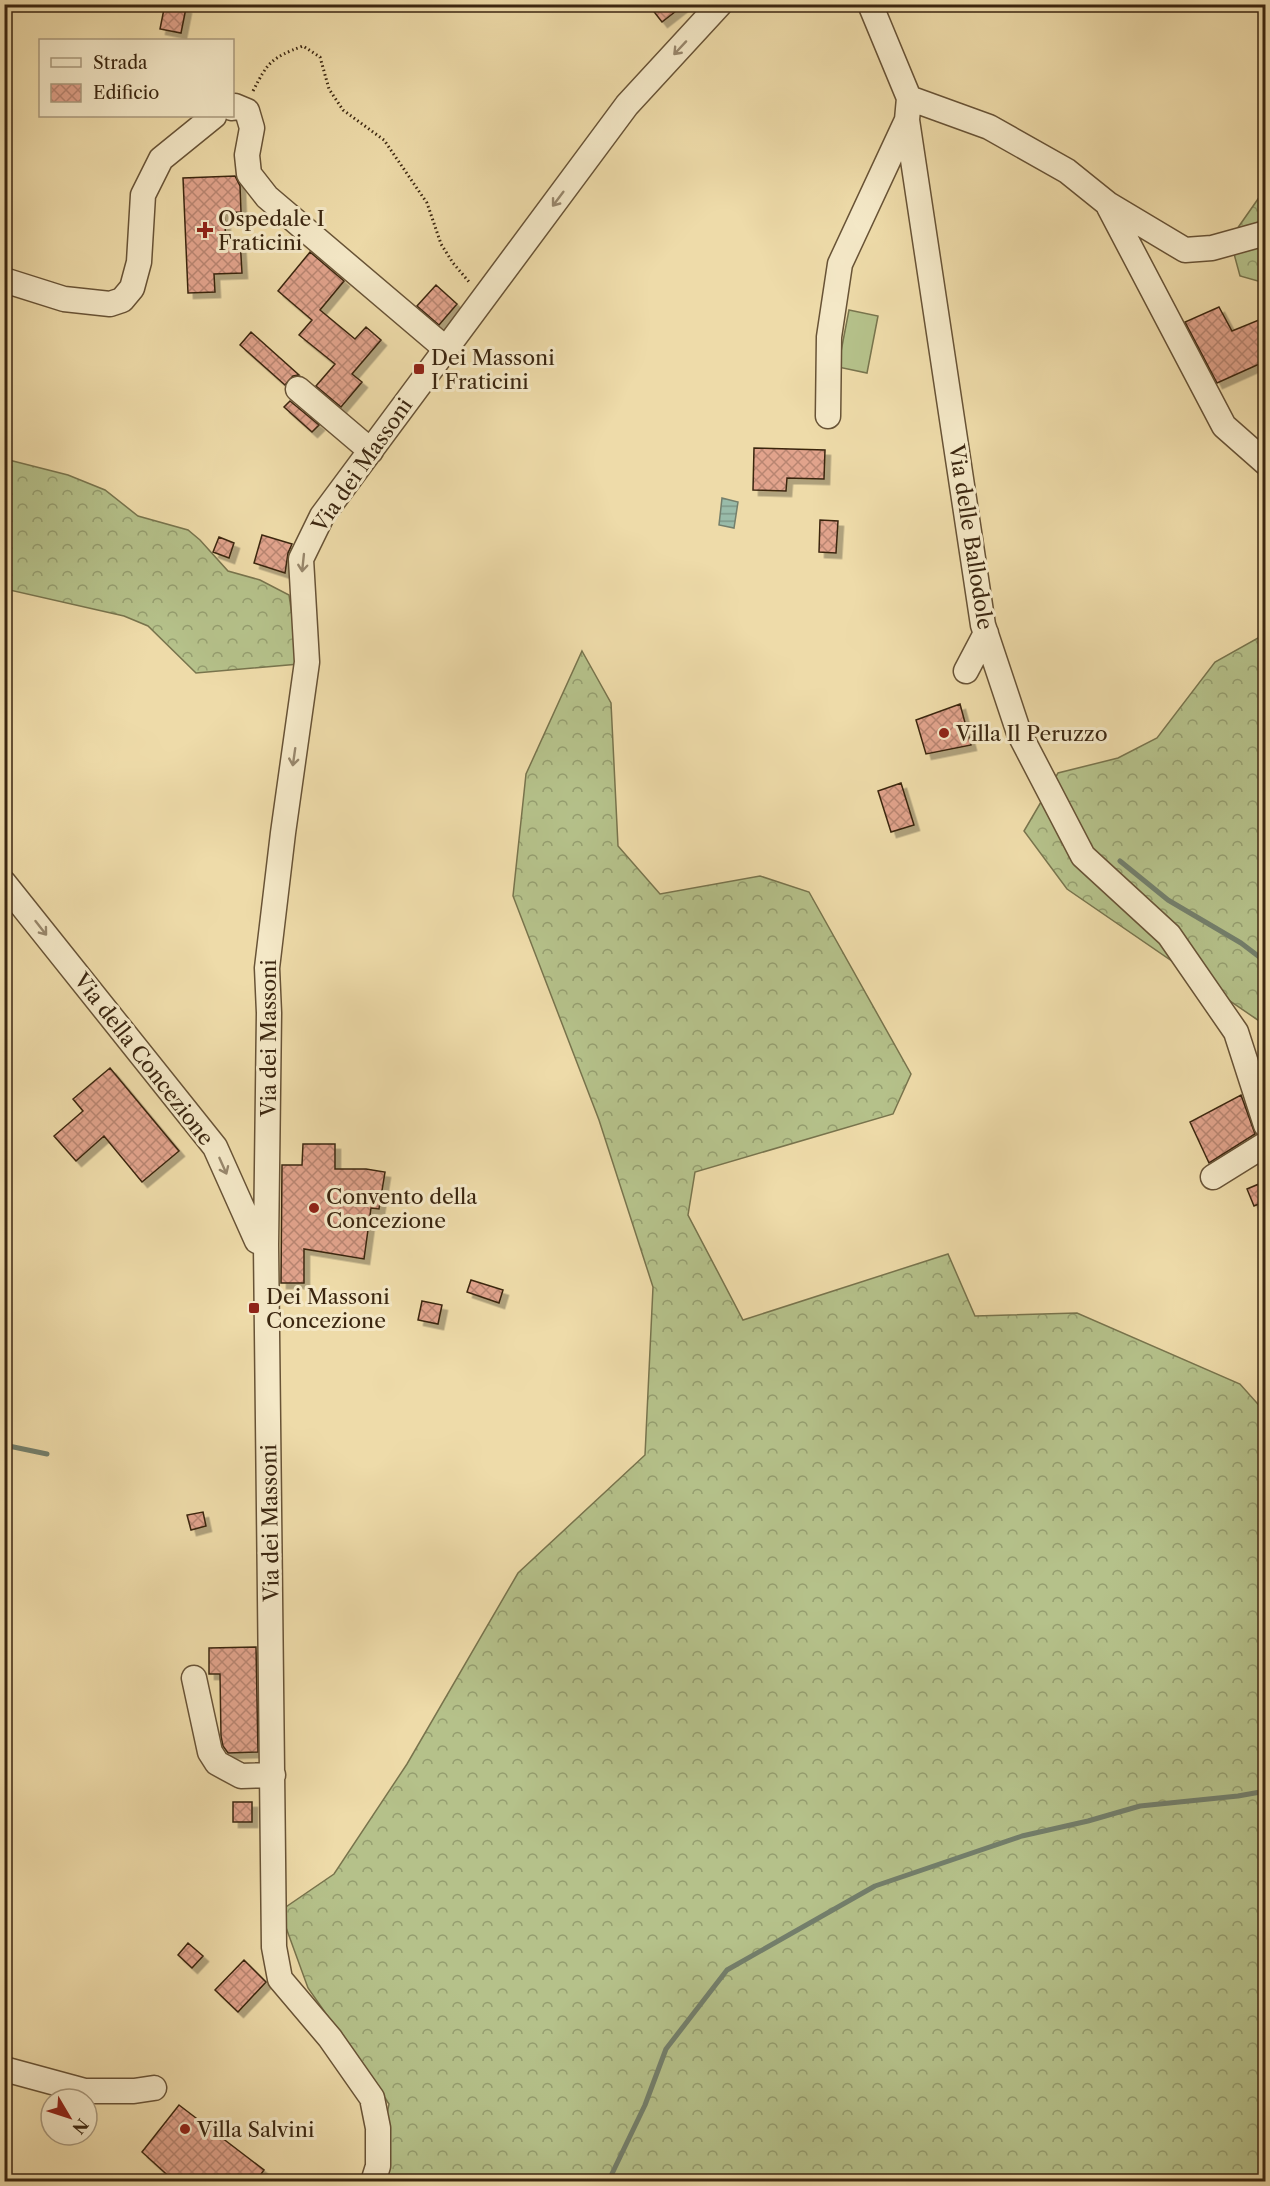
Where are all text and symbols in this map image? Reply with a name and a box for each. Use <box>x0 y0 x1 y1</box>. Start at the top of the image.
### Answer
legend <box>39 39 234 117</box>
one-way arrow <box>673 40 687 55</box>
text: Strada <box>93 52 148 74</box>
text: Edificio <box>93 82 159 104</box>
one-way arrow <box>551 190 564 206</box>
place label: Ospedale I Fraticini <box>218 206 325 255</box>
marker: Ospedale I Fraticini <box>196 221 214 239</box>
place label: Dei Massoni I Fraticini <box>431 345 555 394</box>
marker: Dei Massoni I Fraticini <box>412 362 426 376</box>
street label: Via dei Massoni <box>306 393 417 537</box>
street label: Via delle Ballodole <box>944 442 998 631</box>
one-way arrow <box>297 553 308 572</box>
place label: Villa Il Peruzzo <box>955 721 1108 746</box>
marker: Villa Il Peruzzo <box>937 726 951 740</box>
one-way arrow <box>288 746 299 766</box>
one-way arrow <box>34 920 47 936</box>
street label: Via dei Massoni <box>256 959 281 1118</box>
street label: Via della Concezione <box>68 967 219 1150</box>
one-way arrow <box>218 1156 229 1175</box>
place label: Convento della Concezione <box>326 1184 478 1233</box>
marker: Convento della Concezione <box>307 1201 321 1215</box>
place label: Dei Massoni Concezione <box>266 1284 390 1333</box>
marker: Dei Massoni Concezione <box>247 1301 261 1315</box>
street label: Via dei Massoni <box>256 1444 284 1603</box>
north arrow <box>39 2087 99 2147</box>
text: N <box>68 2115 93 2138</box>
place label: Villa Salvini <box>196 2117 314 2142</box>
marker: Villa Salvini <box>178 2122 192 2136</box>

